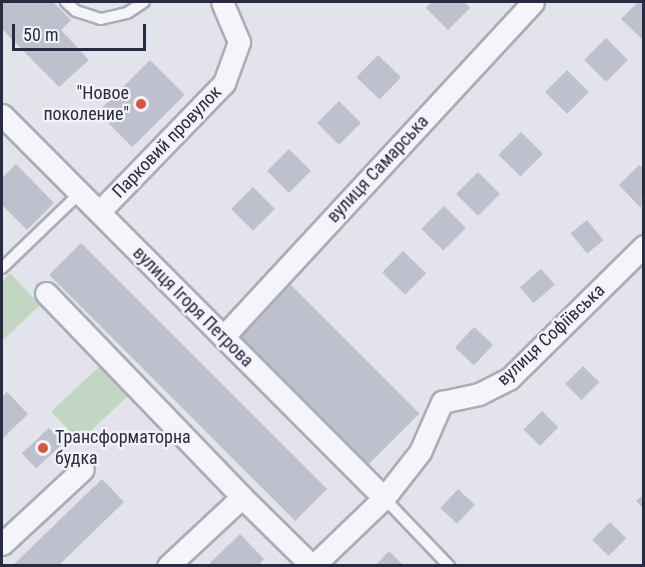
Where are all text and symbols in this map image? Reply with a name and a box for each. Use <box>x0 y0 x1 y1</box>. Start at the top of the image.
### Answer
scale bar <box>15 12 148 50</box>
text: 50 m <box>23 24 58 45</box>
street label: Парковий провулок <box>108 81 226 203</box>
place label: "Новое поколение" <box>43 83 129 125</box>
marker: "Новое поколение" <box>134 97 148 111</box>
street label: вулиця Самарська <box>323 111 433 227</box>
street label: вулиця Ігоря Петрова <box>128 242 258 372</box>
street label: вулиця Софіївська <box>493 280 609 390</box>
place label: Трансформаторна будка <box>55 427 191 470</box>
marker: Трансформаторна будка <box>36 441 50 455</box>

